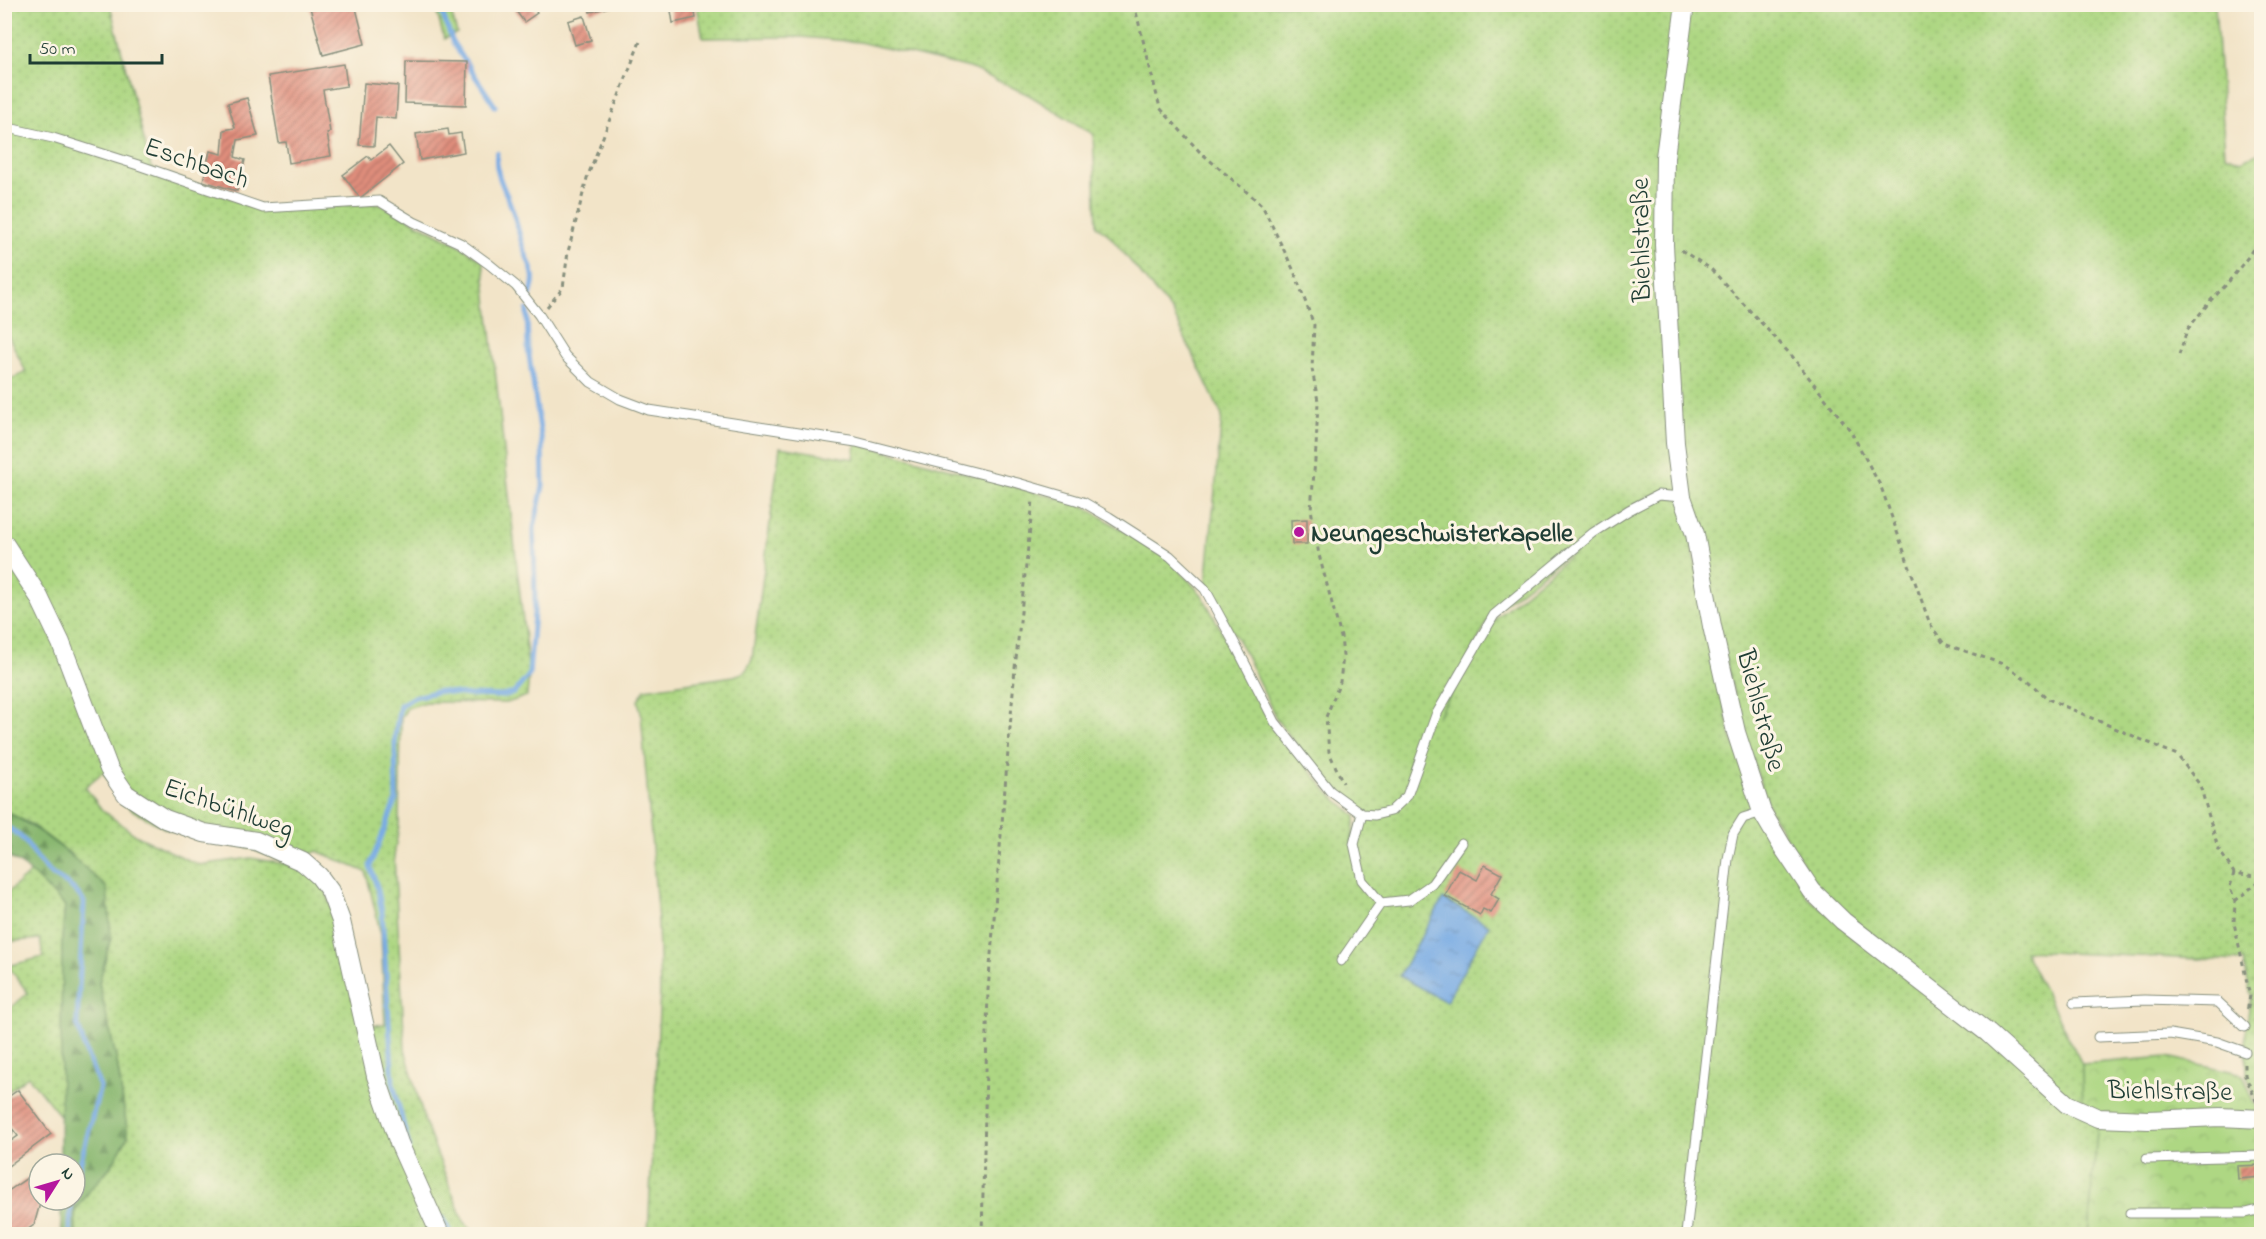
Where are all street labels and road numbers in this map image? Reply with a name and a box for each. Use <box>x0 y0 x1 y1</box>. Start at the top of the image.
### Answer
street label: Eschbach <box>139 128 254 200</box>
street label: Biehlstraße <box>1622 176 1663 304</box>
street label: Biehlstraße <box>1724 645 1795 777</box>
street label: Eichbühlweg <box>158 769 298 850</box>
street label: Biehlstraße <box>2106 1072 2233 1113</box>

